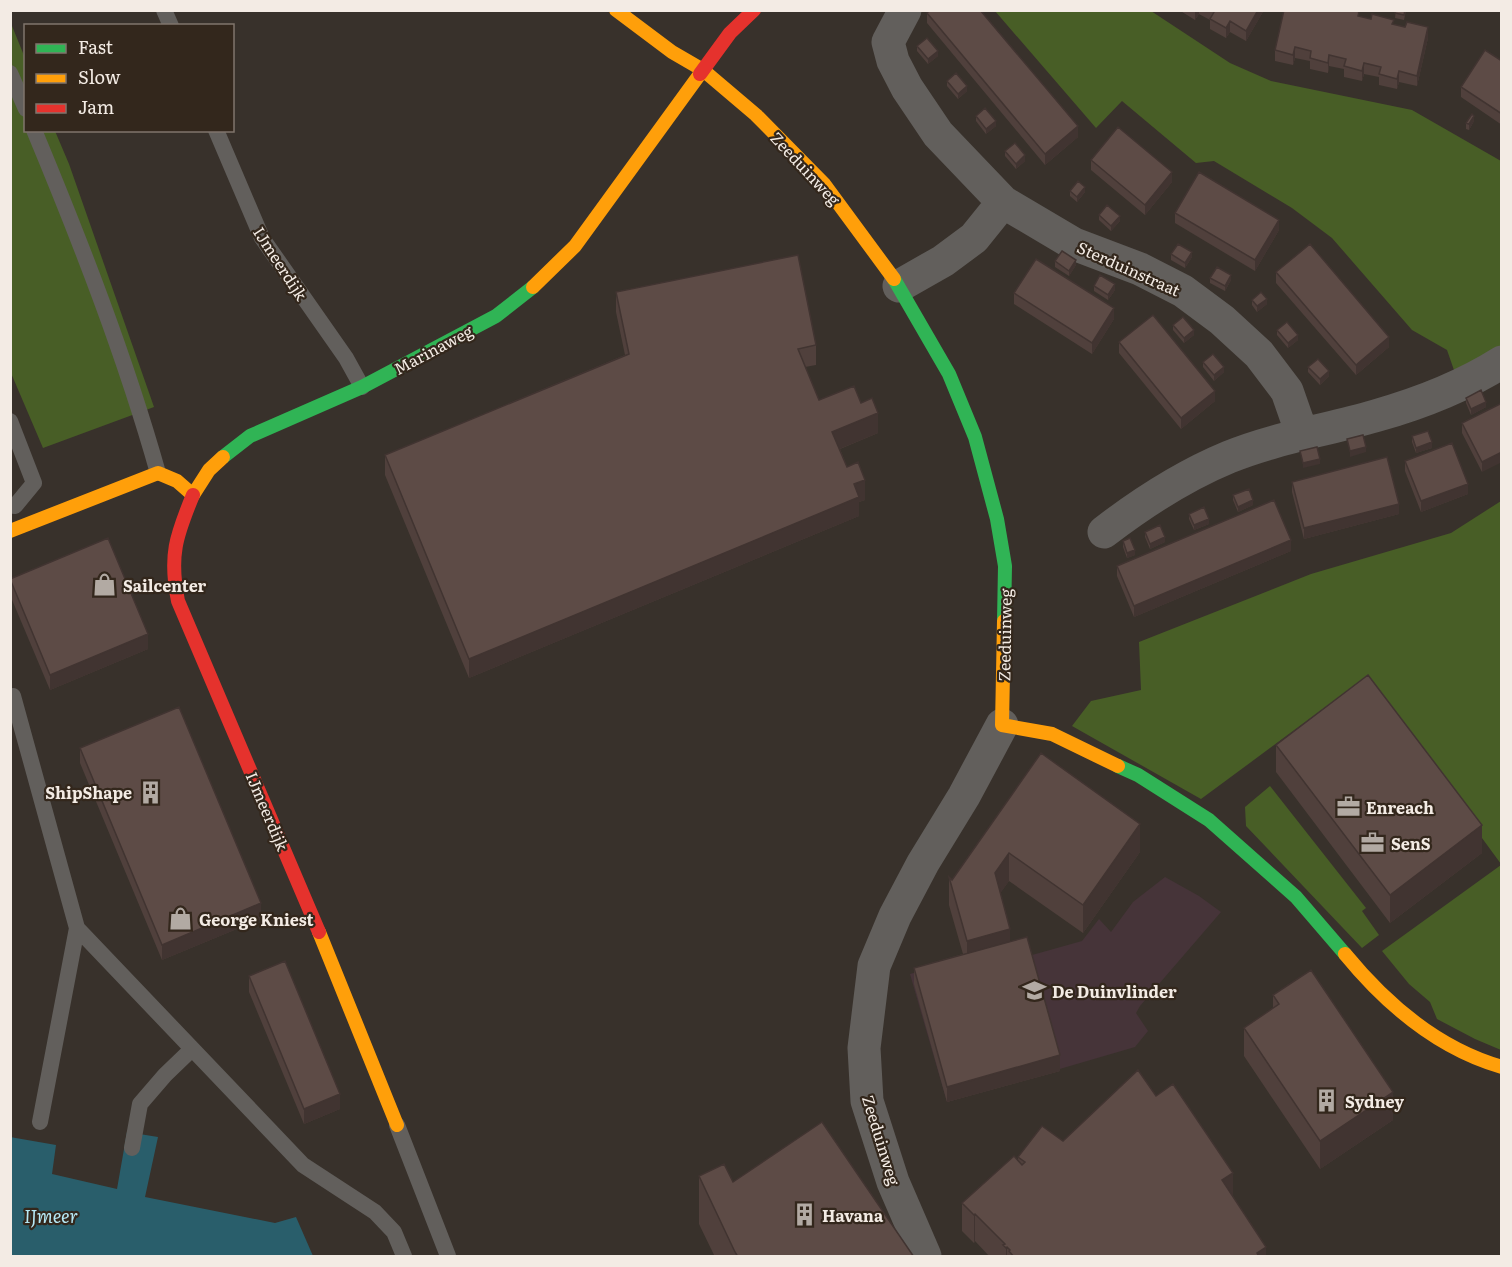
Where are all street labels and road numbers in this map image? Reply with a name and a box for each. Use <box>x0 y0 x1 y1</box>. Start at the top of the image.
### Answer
street label: Zeeduinweg <box>766 126 846 210</box>
street label: IJmeerdijk <box>248 221 314 305</box>
street label: Sterduinstraat <box>1074 235 1185 302</box>
street label: Marinaweg <box>389 318 477 380</box>
street label: Zeeduinweg <box>991 588 1017 682</box>
street label: IJmeerdijk <box>241 768 296 855</box>
street label: Zeeduinweg <box>857 1092 907 1188</box>

